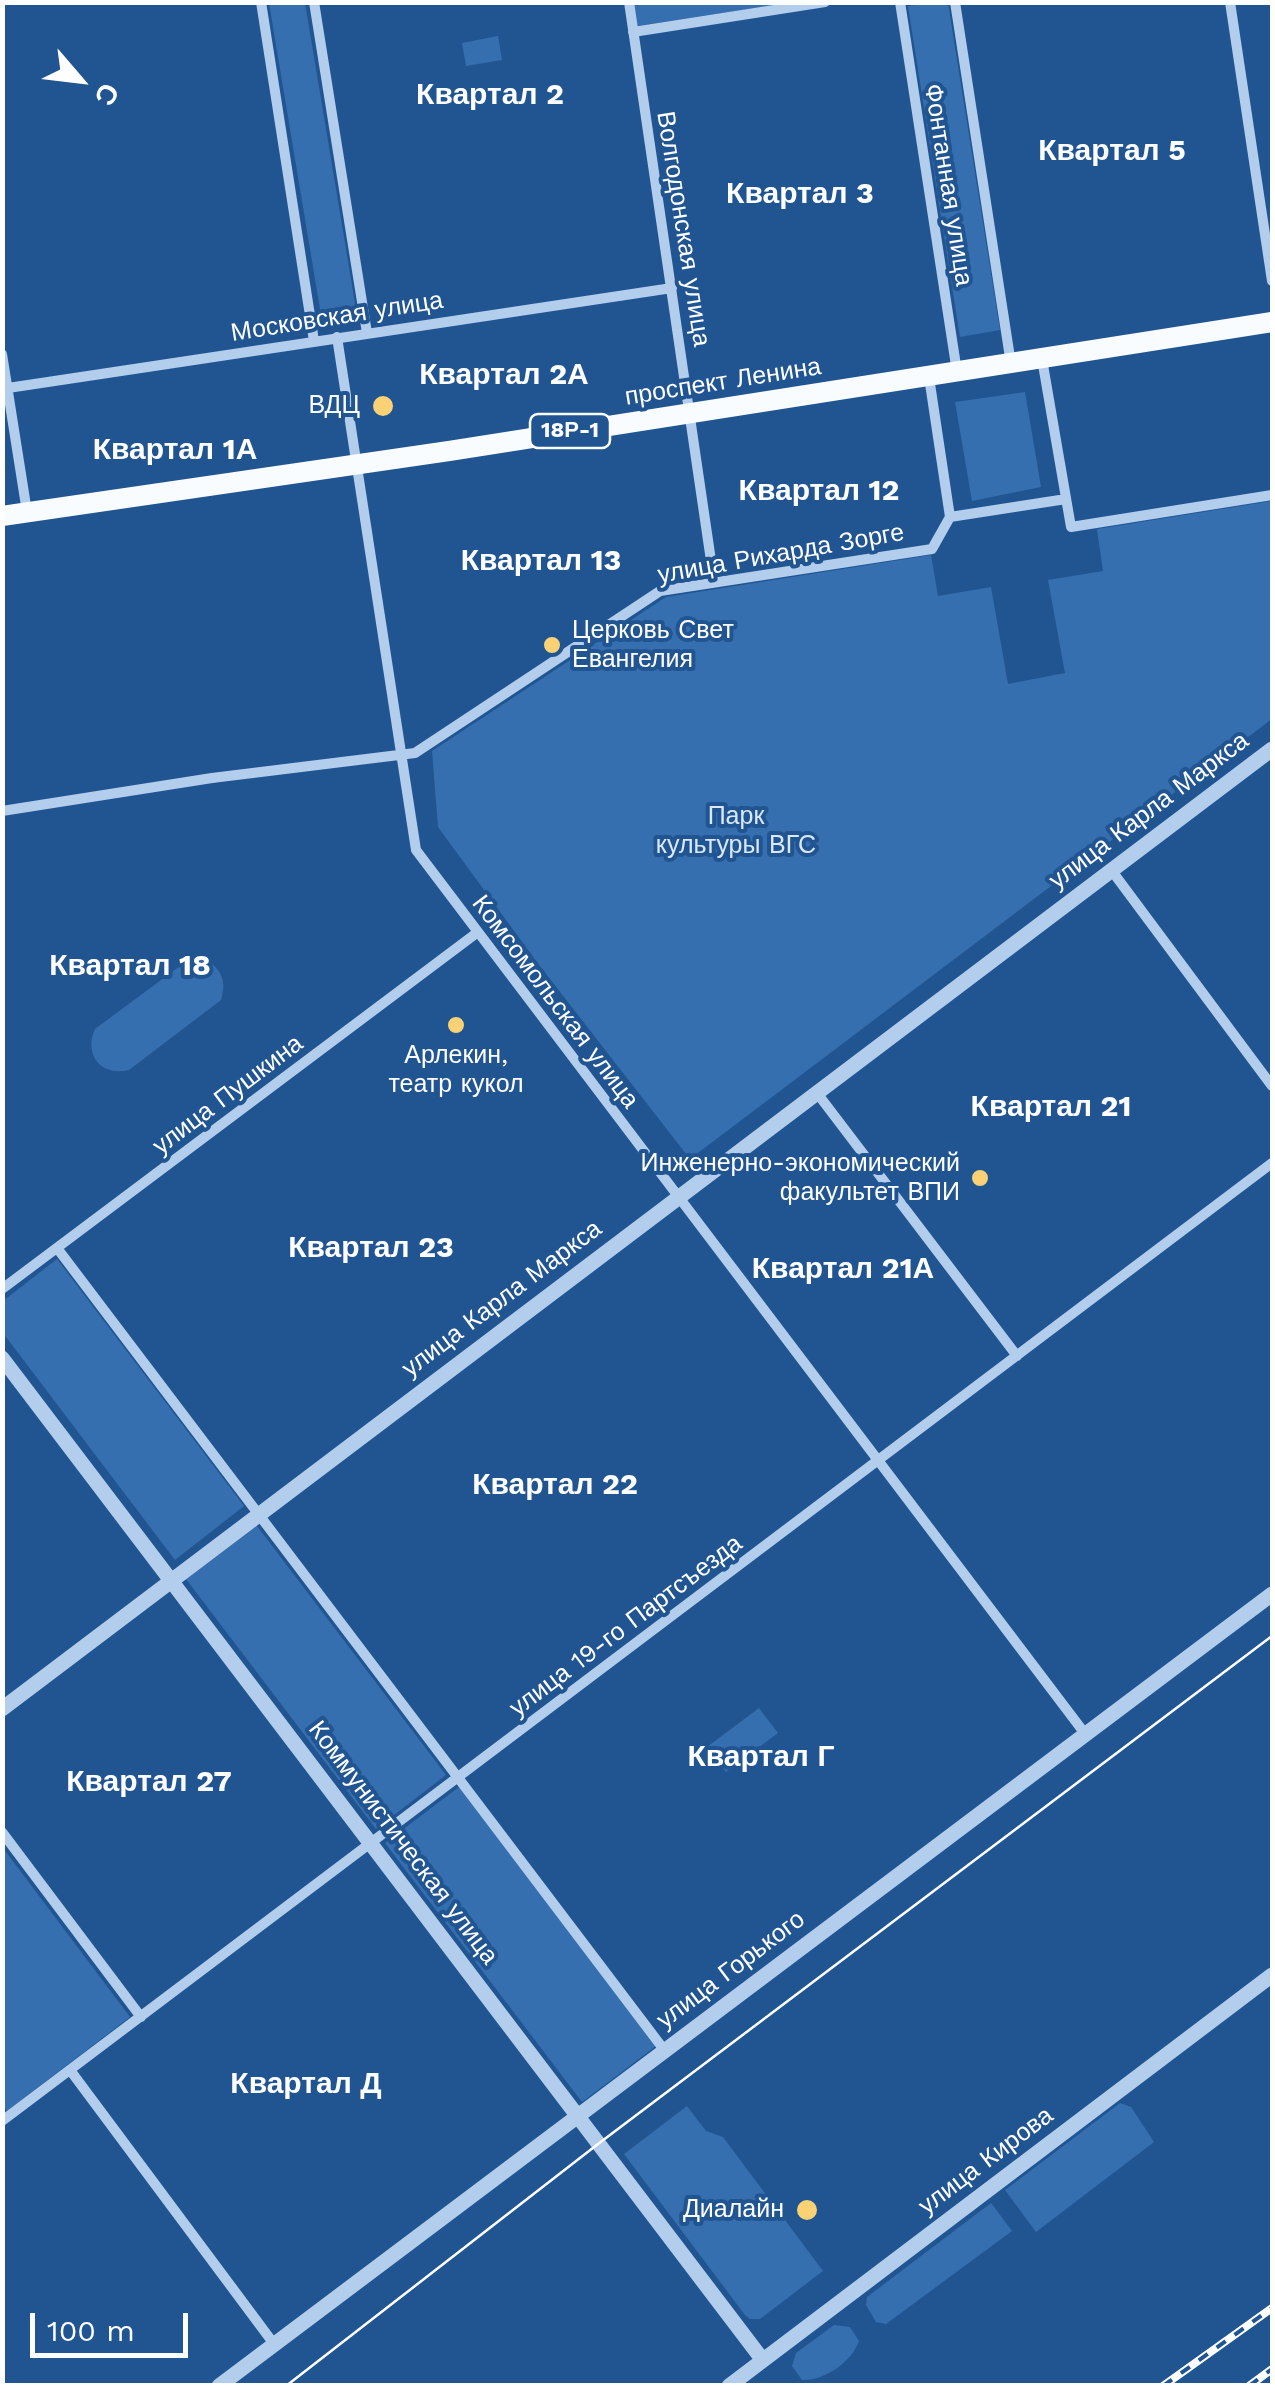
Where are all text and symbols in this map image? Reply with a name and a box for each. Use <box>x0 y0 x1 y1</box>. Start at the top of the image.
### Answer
north arrow <box>30 30 130 130</box>
district label: Квартал 2 <box>416 77 564 113</box>
text: С <box>88 78 126 111</box>
street label: Фонтанная улица <box>917 82 979 288</box>
street label: Волгодонская улица <box>650 109 716 349</box>
district label: Квартал 5 <box>1038 133 1186 169</box>
district label: Квартал 3 <box>726 176 874 212</box>
street label: Московская улица <box>229 285 445 349</box>
street label: проспект Ленина <box>623 352 823 412</box>
district label: Квартал 2А <box>419 357 589 393</box>
place label: ВДЦ <box>308 391 360 421</box>
marker: ВДЦ <box>370 393 396 419</box>
road number: 18Р-1 <box>530 414 610 448</box>
district label: Квартал 1А <box>93 432 257 468</box>
district label: Квартал 12 <box>739 473 899 509</box>
street label: улица Рихарда Зорге <box>655 518 907 590</box>
district label: Квартал 13 <box>461 543 621 579</box>
place label: Церковь Свет Евангелия <box>572 616 734 675</box>
marker: Церковь Свет Евангелия <box>541 634 563 656</box>
street label: улица Карла Маркса <box>1043 726 1255 896</box>
park label: Парк культуры ВГС <box>656 802 816 861</box>
street label: Комсомольская улица <box>465 889 645 1115</box>
district label: Квартал 18 <box>49 948 211 984</box>
marker: Арлекин, театр кукол <box>445 1014 467 1036</box>
street label: улица Пушкина <box>147 1029 309 1161</box>
place label: Арлекин, театр кукол <box>388 1041 524 1100</box>
district label: Квартал 21 <box>971 1089 1131 1125</box>
place label: Инженерно-экономический факультет ВПИ <box>640 1149 960 1208</box>
marker: Инженерно-экономический факультет ВПИ <box>969 1167 991 1189</box>
street label: улица Карла Маркса <box>396 1214 608 1384</box>
district label: Квартал 23 <box>288 1230 454 1266</box>
district label: Квартал 21А <box>752 1251 934 1287</box>
district label: Квартал 22 <box>472 1467 638 1503</box>
street label: улица 19-го Партсъезда <box>504 1529 748 1723</box>
street label: Коммунистическая улица <box>302 1715 504 1971</box>
district label: Квартал Г <box>688 1739 834 1775</box>
district label: Квартал 27 <box>66 1764 232 1800</box>
street label: улица Горького <box>651 1905 811 2035</box>
district label: Квартал Д <box>230 2066 382 2102</box>
street label: улица Кирова <box>913 2101 1059 2221</box>
place label: Диалайн <box>683 2195 784 2225</box>
marker: Диалайн <box>794 2197 820 2223</box>
scale bar <box>35 2293 192 2355</box>
text: 100 m <box>47 2313 135 2348</box>

